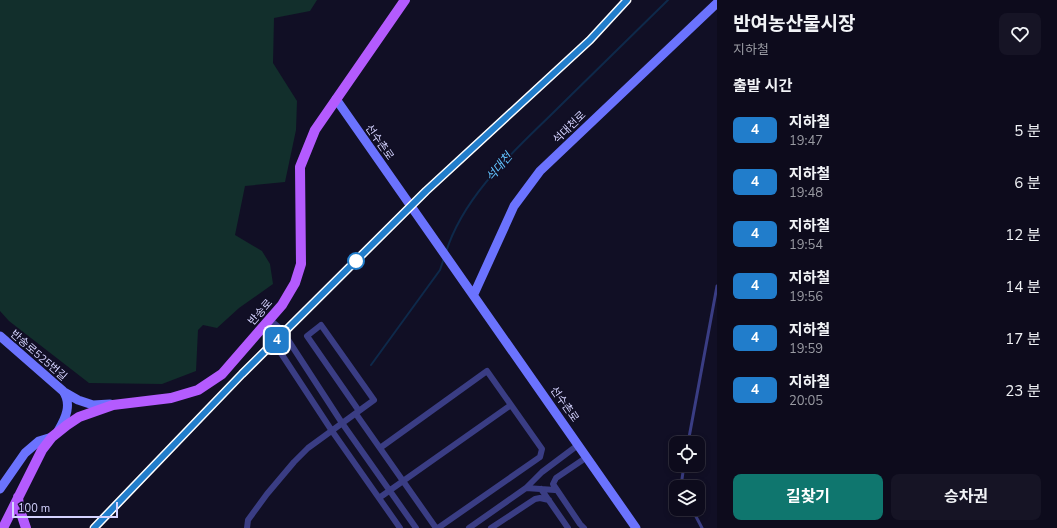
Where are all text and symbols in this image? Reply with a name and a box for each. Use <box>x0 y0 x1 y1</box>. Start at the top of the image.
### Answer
text: 반여농산물시장 <box>733 11 855 37</box>
button: heart <box>999 13 1041 55</box>
text: 지하철 <box>733 41 769 59</box>
text: 출발 시간 <box>733 76 792 96</box>
street label: 석대천로 <box>550 108 589 147</box>
text: 지하철 <box>789 112 830 132</box>
text: 4 <box>751 120 759 139</box>
street label: 선수촌로 <box>362 121 397 163</box>
text: 5 분 <box>1014 121 1041 141</box>
text: 19:47 <box>789 132 823 150</box>
water label: 석대천 <box>482 148 517 185</box>
text: 지하철 <box>789 164 830 184</box>
text: 4 <box>751 172 759 191</box>
text: 6 분 <box>1014 173 1041 193</box>
text: 19:48 <box>789 184 823 202</box>
text: 지하철 <box>789 216 830 236</box>
text: 4 <box>751 224 759 243</box>
text: 12 분 <box>1005 225 1041 245</box>
text: 19:54 <box>789 236 823 254</box>
unlabelled marker <box>347 252 365 270</box>
text: 지하철 <box>789 268 830 288</box>
text: 4 <box>751 276 759 295</box>
text: 14 분 <box>1005 277 1041 297</box>
text: 19:56 <box>789 288 823 306</box>
street label: 반송로 <box>245 296 276 329</box>
text: 지하철 <box>789 320 830 340</box>
street label: 반송로525번길 <box>7 327 70 384</box>
line badge: 4 <box>264 327 290 353</box>
text: 4 <box>751 328 759 347</box>
text: 17 분 <box>1005 329 1041 349</box>
text: 4 <box>273 330 281 349</box>
text: 19:59 <box>789 340 823 358</box>
text: 지하철 <box>789 372 830 392</box>
text: 4 <box>751 380 759 399</box>
text: 23 분 <box>1005 381 1041 401</box>
street label: 선수촌로 <box>547 383 582 425</box>
text: 20:05 <box>789 392 823 410</box>
map controls <box>669 436 705 516</box>
button: locate <box>669 436 705 472</box>
button: 길찾기 <box>733 474 883 520</box>
button: 승차권 <box>891 474 1041 520</box>
button: layers <box>669 480 705 516</box>
scale bar <box>12 500 118 519</box>
text: 100 m <box>18 501 50 516</box>

